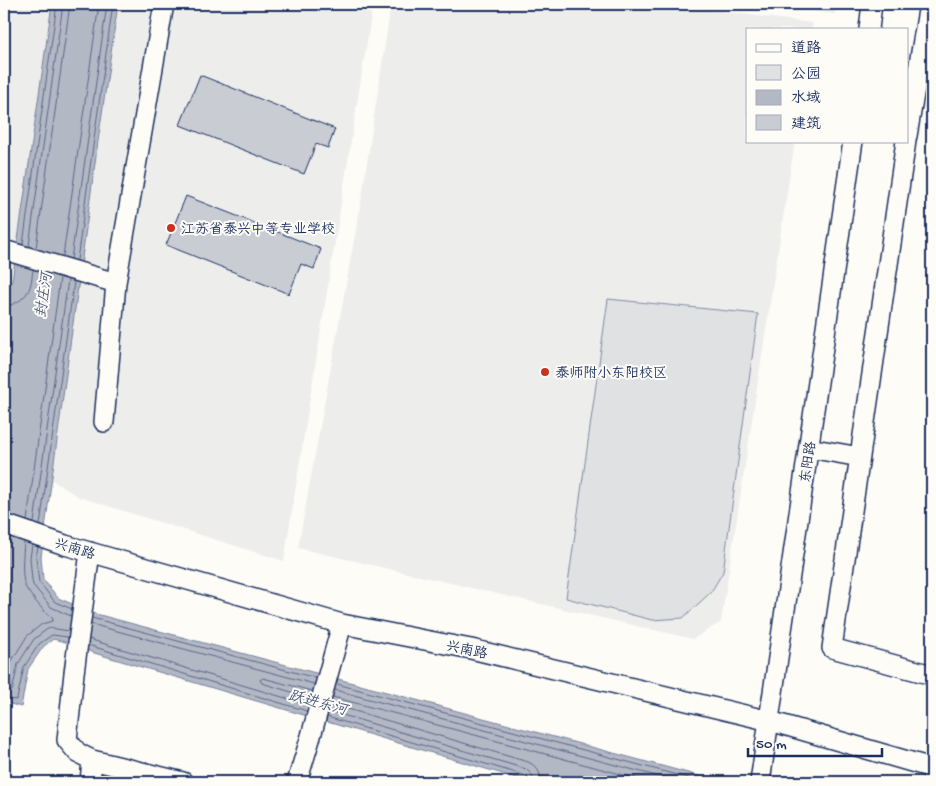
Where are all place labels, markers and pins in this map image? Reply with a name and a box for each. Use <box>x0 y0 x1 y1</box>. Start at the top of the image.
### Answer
place label: 江苏省泰兴中等专业学校 <box>181 221 335 239</box>
marker: 江苏省泰兴中等专业学校 <box>165 222 177 234</box>
marker: 泰师附小东阳校区 <box>539 366 551 378</box>
place label: 泰师附小东阳校区 <box>555 366 667 383</box>

